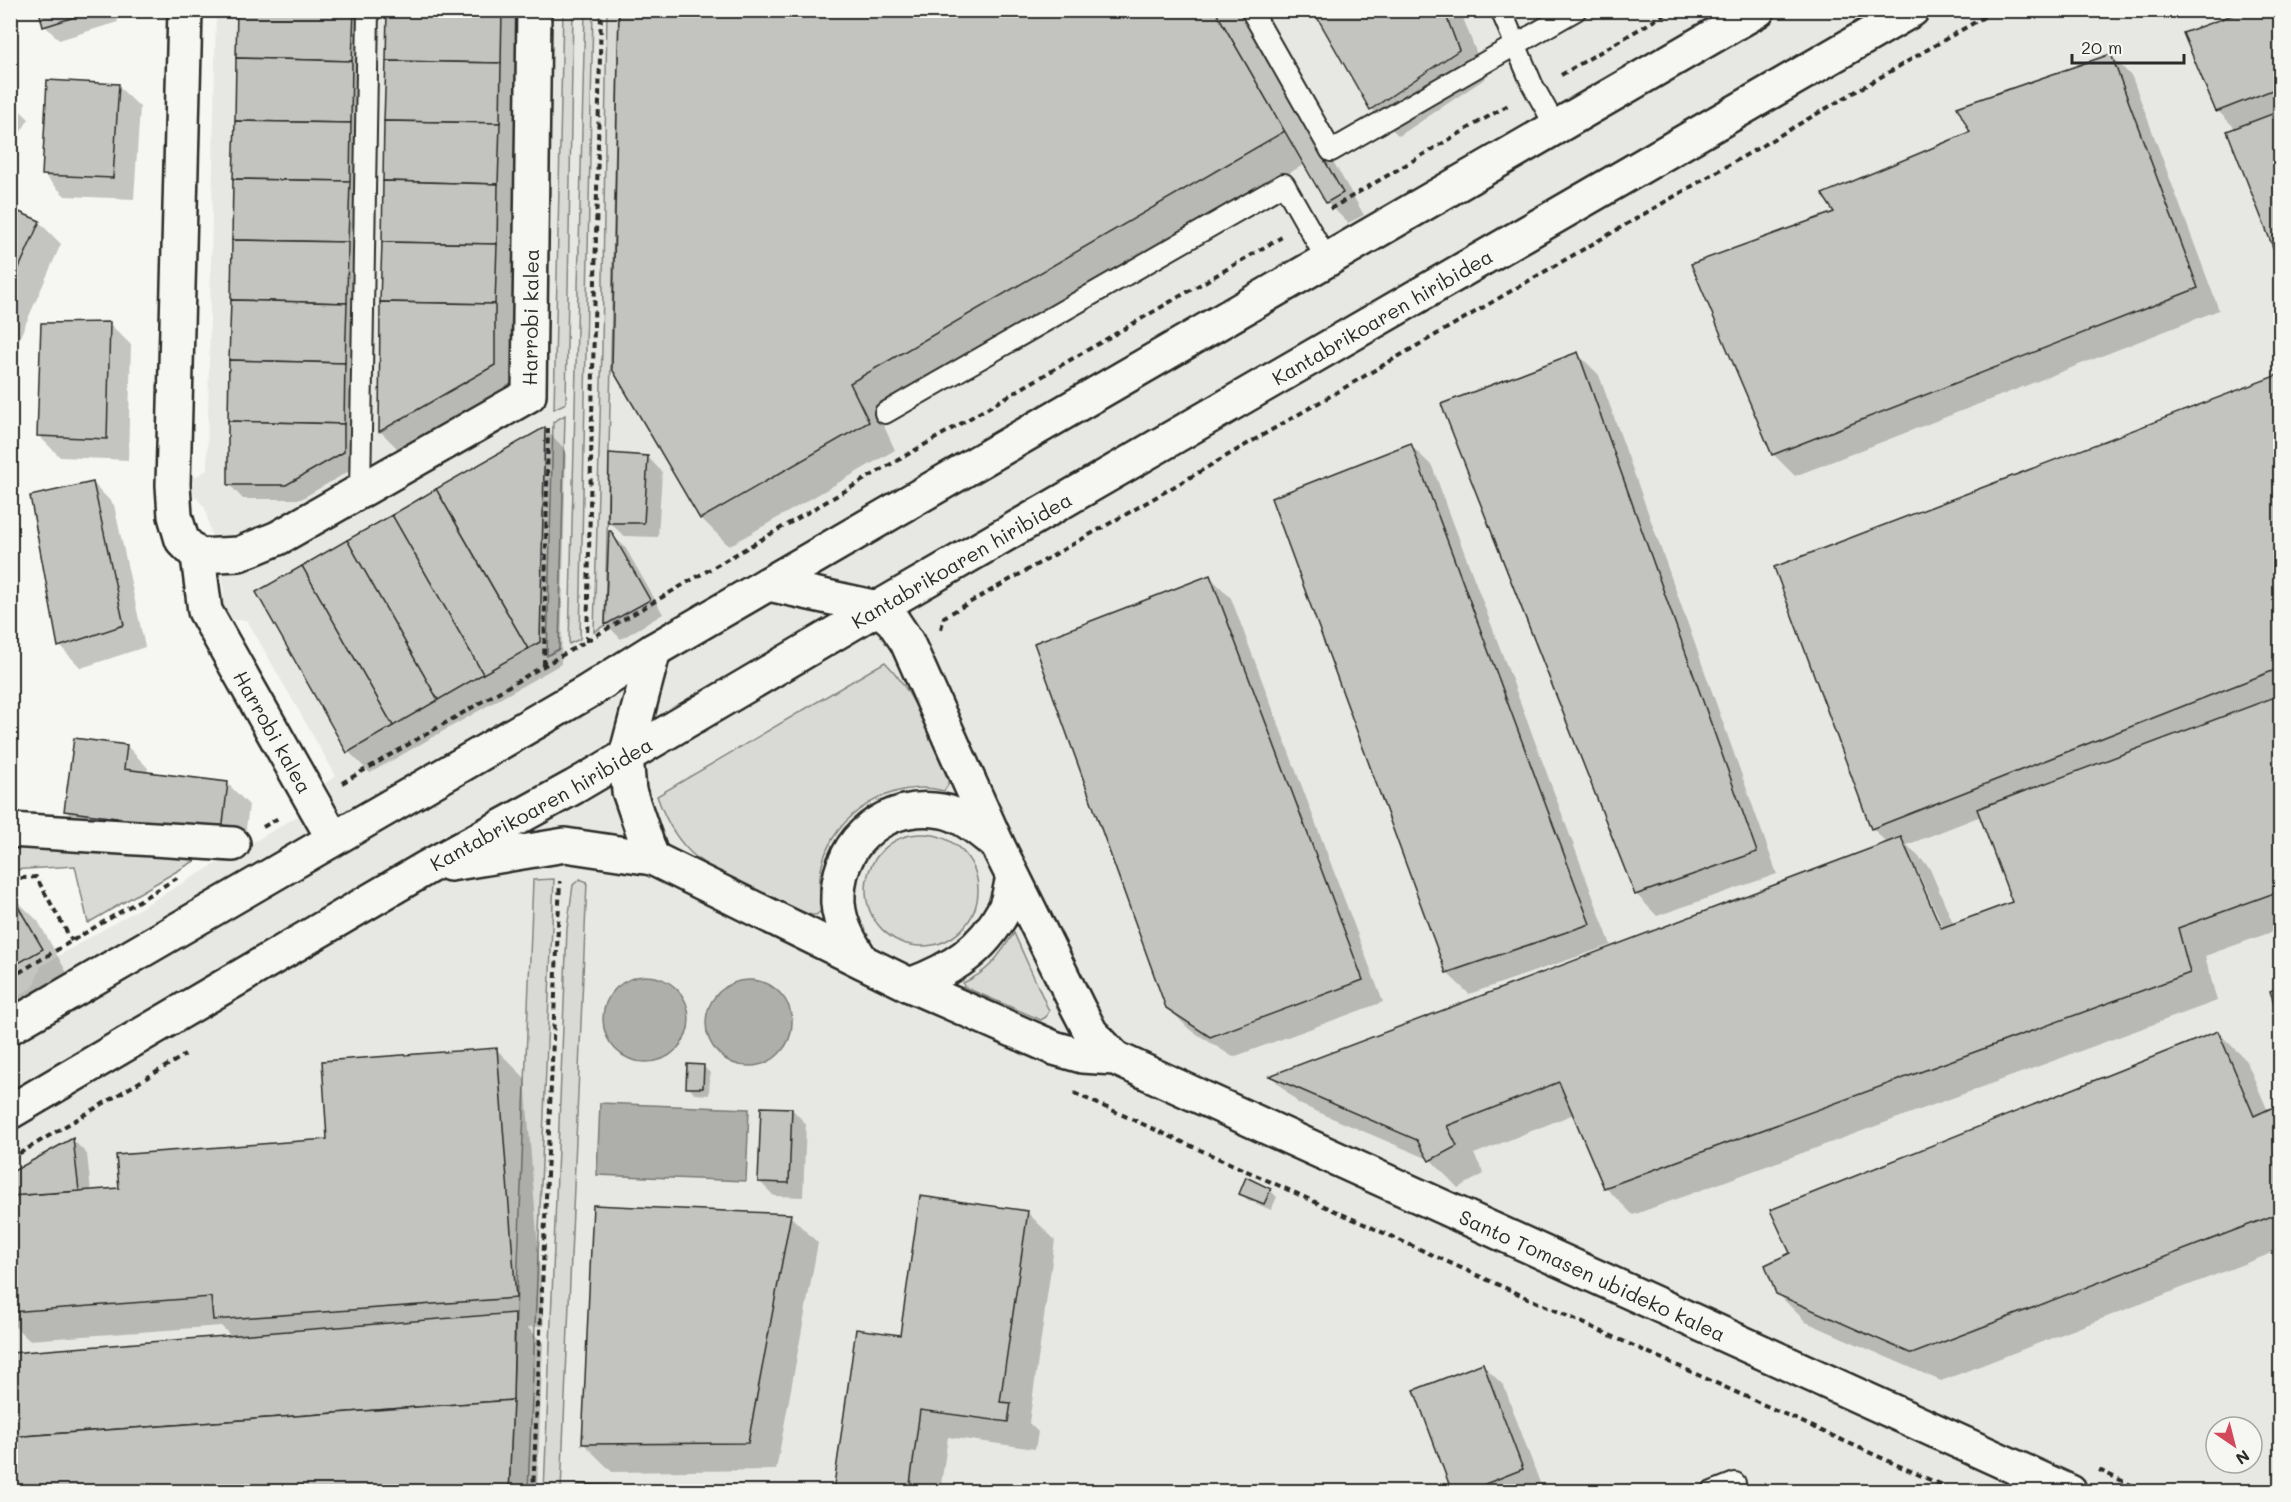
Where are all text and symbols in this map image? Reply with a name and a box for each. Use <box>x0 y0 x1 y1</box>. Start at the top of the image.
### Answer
scale bar <box>2072 27 2184 65</box>
text: 20 m <box>2081 35 2122 59</box>
street label: Kantabrikoaren hiribidea <box>1267 242 1497 391</box>
street label: Harrobi kalea <box>516 248 544 386</box>
street label: Kantabrikoaren hiribidea <box>846 486 1076 634</box>
street label: Harrobi kalea <box>228 666 318 798</box>
street label: Kantabrikoaren hiribidea <box>425 731 657 876</box>
street label: Santo Tomasen ubideko kalea <box>1455 1203 1730 1347</box>
north arrow <box>2204 1415 2264 1475</box>
text: N <box>2232 1446 2254 1470</box>

